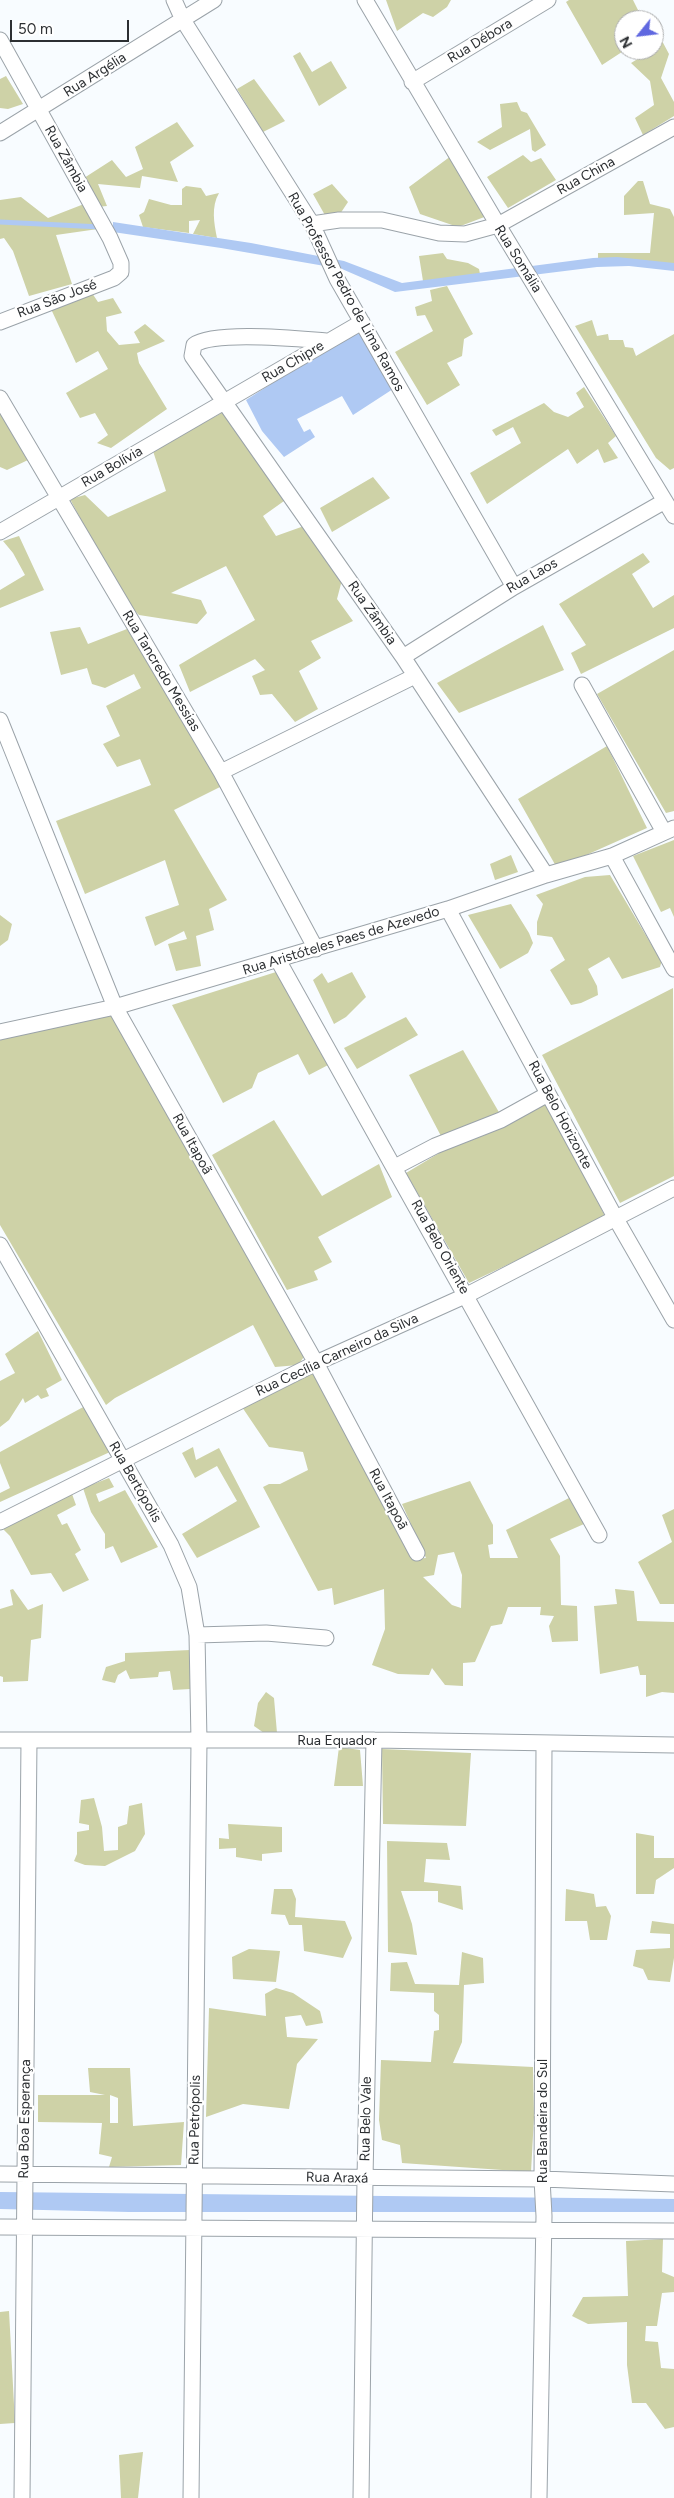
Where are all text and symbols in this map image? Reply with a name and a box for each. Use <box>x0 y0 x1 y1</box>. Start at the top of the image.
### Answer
scale bar <box>12 10 131 42</box>
north arrow <box>614 10 664 60</box>
street label: Rua Débora <box>445 15 515 67</box>
text: 50 m <box>18 20 53 38</box>
text: N <box>616 33 636 51</box>
street label: Rua Argélia <box>61 49 129 101</box>
street label: Rua Zâmbia <box>41 123 91 195</box>
street label: Rua China <box>554 153 618 199</box>
street label: Rua Professor Pedro de Lima Ramos <box>284 189 408 395</box>
street label: Rua Somália <box>491 222 545 296</box>
street label: Rua São José <box>15 276 99 322</box>
street label: Rua Chipre <box>259 337 327 387</box>
street label: Rua Bolívia <box>78 443 146 491</box>
street label: Rua Laos <box>503 555 561 597</box>
street label: Rua Zâmbia <box>344 578 400 648</box>
street label: Rua Tancredo Messias <box>118 607 204 735</box>
street label: Rua Aristóteles Paes de Azevedo <box>240 903 442 979</box>
street label: Rua Belo Horizonte <box>524 1058 596 1172</box>
street label: Rua Itapoã <box>168 1111 216 1177</box>
street label: Rua Belo Oriente <box>407 1197 473 1297</box>
street label: Rua Cecília Carneiro da Silva <box>253 1310 421 1400</box>
street label: Rua Bertópolis <box>105 1439 165 1525</box>
street label: Rua Itapoã <box>365 1466 411 1532</box>
street label: Rua Equador <box>297 1733 377 1749</box>
street label: Rua Boa Esperança <box>16 2059 34 2179</box>
street label: Rua Bandeira do Sul <box>535 2059 551 2183</box>
street label: Rua Petrópolis <box>186 2075 204 2165</box>
street label: Rua Belo Vale <box>357 2076 375 2162</box>
street label: Rua Araxá <box>306 2169 368 2187</box>

